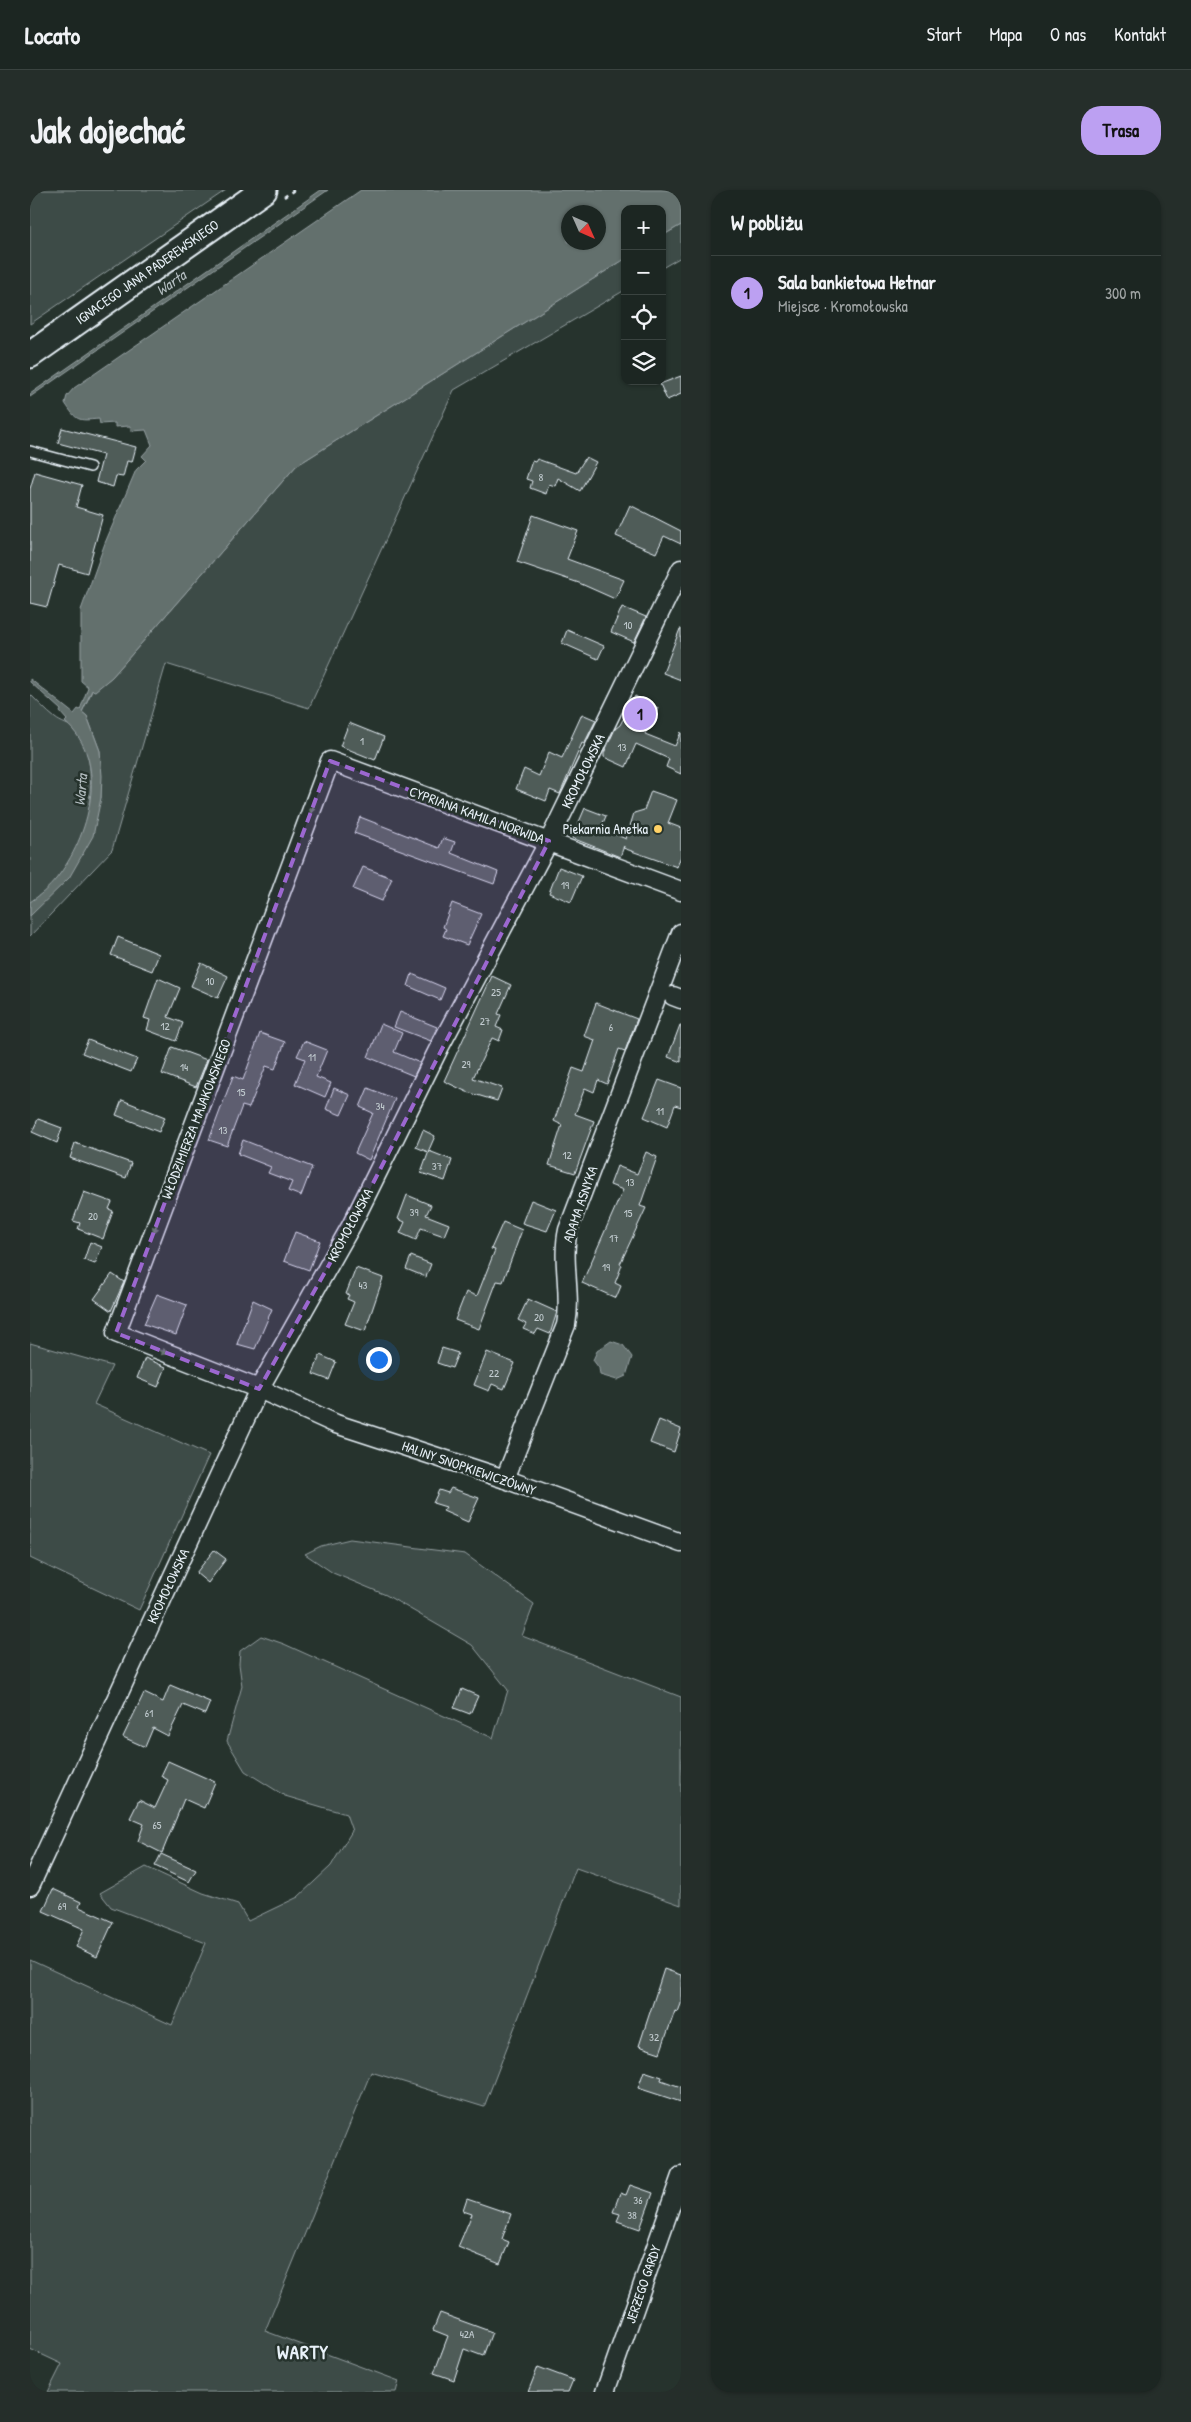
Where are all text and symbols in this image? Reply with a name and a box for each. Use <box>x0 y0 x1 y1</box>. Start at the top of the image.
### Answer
text: Locato <box>25 19 80 51</box>
text: Start <box>927 22 961 47</box>
text: Mapa <box>989 22 1022 47</box>
text: O nas <box>1050 22 1086 47</box>
text: Kontakt <box>1114 22 1166 47</box>
button: Trasa <box>1081 106 1161 155</box>
text: Jak dojechać <box>30 107 185 154</box>
north arrow <box>561 205 606 250</box>
map controls <box>621 205 666 385</box>
button: + <box>621 205 666 250</box>
text: W pobliżu <box>731 208 803 237</box>
street label: IGNACEGO JANA PADEREWSKIEGO <box>71 215 222 328</box>
button: − <box>621 250 666 295</box>
water label: Warta <box>152 264 192 300</box>
text: Sala bankietowa Hetnar <box>778 269 936 295</box>
text: 1 <box>744 282 750 304</box>
text: 300 m <box>1105 282 1141 304</box>
button: locate <box>621 295 666 340</box>
text: Miejsce · Kromołowska <box>778 295 908 317</box>
button: layers <box>621 340 666 385</box>
house number: 8 <box>539 470 544 484</box>
house number: 10 <box>624 618 633 632</box>
pin: 1 <box>624 695 656 733</box>
street label: KROMOŁOWSKA <box>556 730 609 811</box>
house number: 1 <box>360 734 364 748</box>
house number: 13 <box>618 740 627 754</box>
water label: Warta <box>69 771 93 807</box>
street label: CYPRIANA KAMILA NORWIDA <box>407 781 548 848</box>
one-way arrow <box>309 800 317 815</box>
place label: Piekarnia Anetka <box>563 819 649 838</box>
marker: Piekarnia Anetka <box>652 823 664 835</box>
house number: 19 <box>561 878 569 892</box>
one-way arrow <box>251 952 259 966</box>
house number: 10 <box>206 974 215 988</box>
house number: 25 <box>491 985 501 999</box>
house number: 27 <box>480 1014 490 1028</box>
house number: 12 <box>160 1019 170 1033</box>
house number: 6 <box>609 1020 614 1034</box>
street label: WŁODZIMIERZA MAJAKOWSKIEGO <box>156 1036 235 1201</box>
house number: 11 <box>308 1050 316 1064</box>
house number: 29 <box>461 1057 471 1071</box>
house number: 14 <box>180 1060 188 1074</box>
house number: 15 <box>237 1085 246 1099</box>
house number: 34 <box>375 1099 385 1113</box>
house number: 11 <box>656 1104 664 1118</box>
house number: 13 <box>219 1123 228 1137</box>
house number: 12 <box>562 1148 572 1162</box>
house number: 37 <box>432 1159 442 1173</box>
street label: ADAMA ASNYKA <box>558 1163 602 1245</box>
house number: 13 <box>626 1175 635 1189</box>
street label: KROMOŁOWSKA <box>322 1184 377 1265</box>
house number: 39 <box>410 1205 418 1219</box>
house number: 15 <box>624 1206 633 1220</box>
house number: 20 <box>88 1209 98 1223</box>
one-way arrow <box>151 1219 159 1233</box>
house number: 17 <box>609 1231 619 1245</box>
house number: 19 <box>602 1260 610 1274</box>
house number: 43 <box>358 1278 368 1292</box>
house number: 20 <box>534 1310 544 1324</box>
one-way arrow <box>154 1347 168 1355</box>
your location <box>366 1347 392 1373</box>
house number: 22 <box>489 1366 499 1380</box>
street label: HALINY SNOPKIEWICZÓWNY <box>400 1436 540 1500</box>
street label: KROMOŁOWSKA <box>142 1545 193 1626</box>
house number: 61 <box>145 1706 153 1720</box>
house number: 65 <box>152 1818 162 1832</box>
house number: 69 <box>58 1899 66 1913</box>
house number: 32 <box>649 2030 659 2044</box>
house number: 36 <box>633 2193 643 2207</box>
house number: 38 <box>627 2208 637 2222</box>
street label: JERZEGO GARDY <box>620 2241 665 2325</box>
house number: 42A <box>460 2327 475 2341</box>
district label: WARTY <box>277 2339 329 2365</box>

